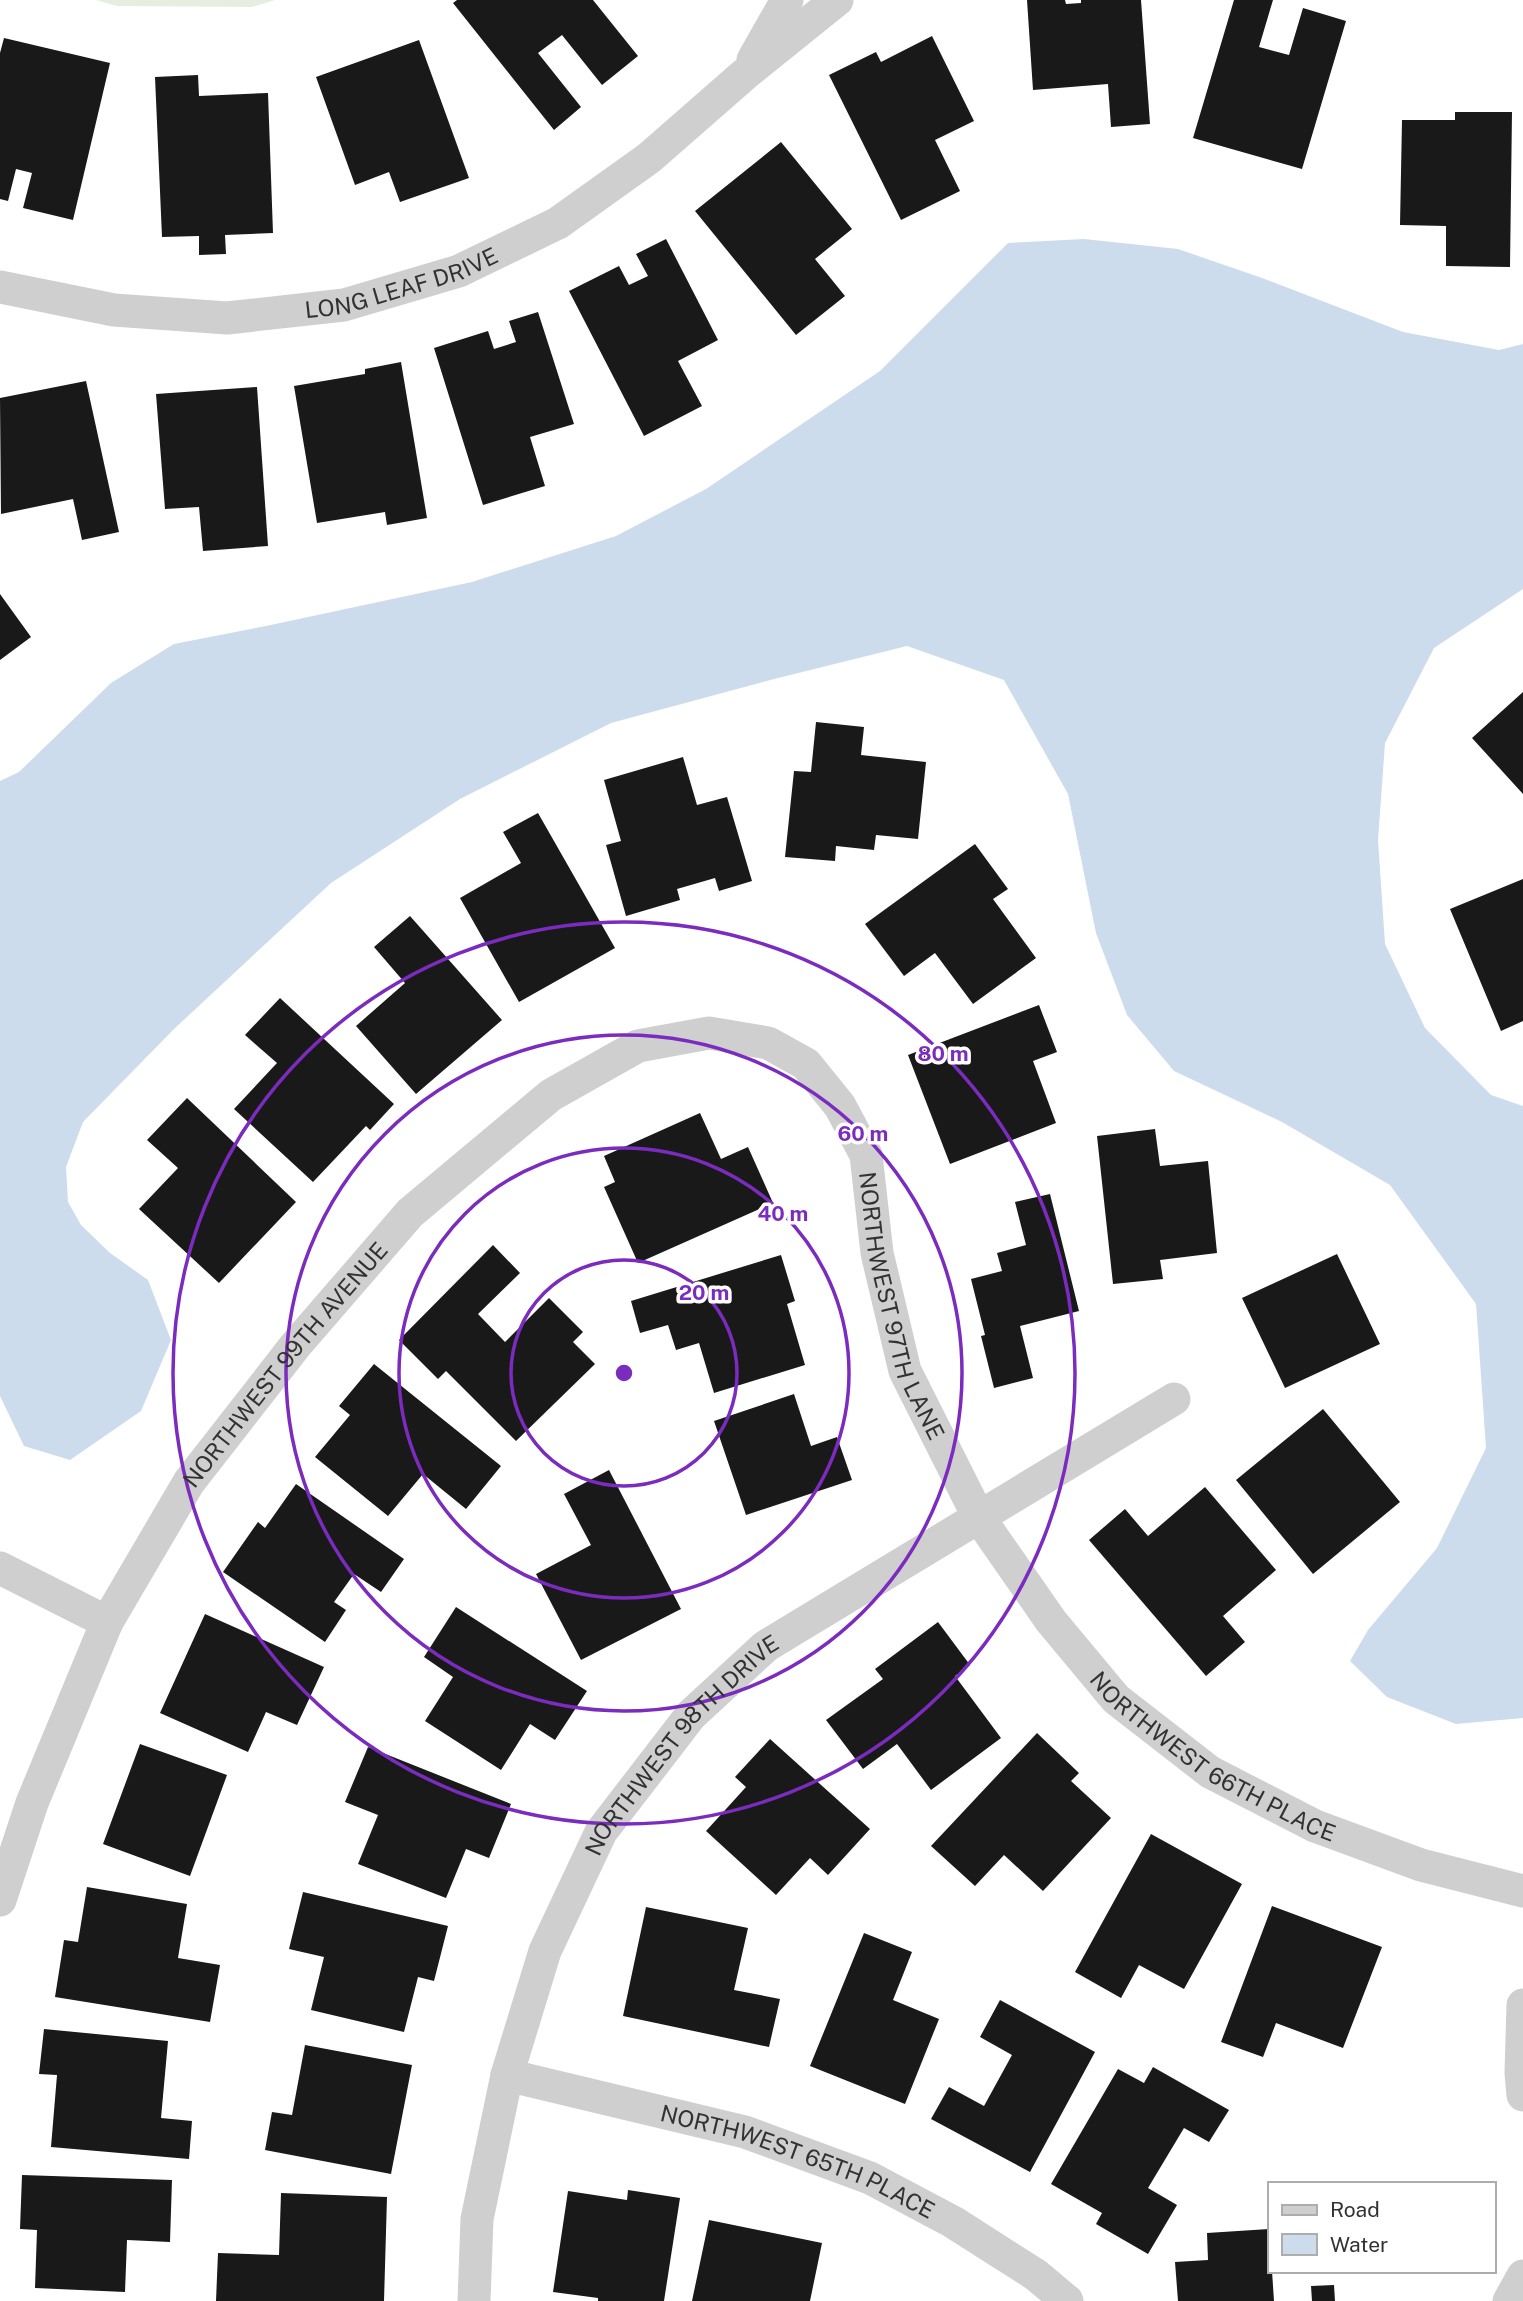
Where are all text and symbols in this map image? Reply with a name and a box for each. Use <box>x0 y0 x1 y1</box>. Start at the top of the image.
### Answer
street label: LONG LEAF DRIVE <box>303 241 502 323</box>
text: 80 m <box>917 1041 969 1066</box>
text: 60 m <box>838 1121 888 1146</box>
street label: NORTHWEST 97TH LANE <box>854 1170 951 1444</box>
text: 40 m <box>758 1201 808 1226</box>
street label: NORTHWEST 99TH AVENUE <box>177 1236 392 1492</box>
text: 20 m <box>679 1280 729 1305</box>
centre of rings <box>612 1361 636 1385</box>
street label: NORTHWEST 98TH DRIVE <box>579 1628 783 1859</box>
street label: NORTHWEST 66TH PLACE <box>1085 1666 1340 1846</box>
street label: NORTHWEST 65TH PLACE <box>658 2099 940 2224</box>
legend <box>1268 2182 1495 2273</box>
text: Road <box>1330 2197 1380 2222</box>
text: Water <box>1330 2232 1388 2257</box>

